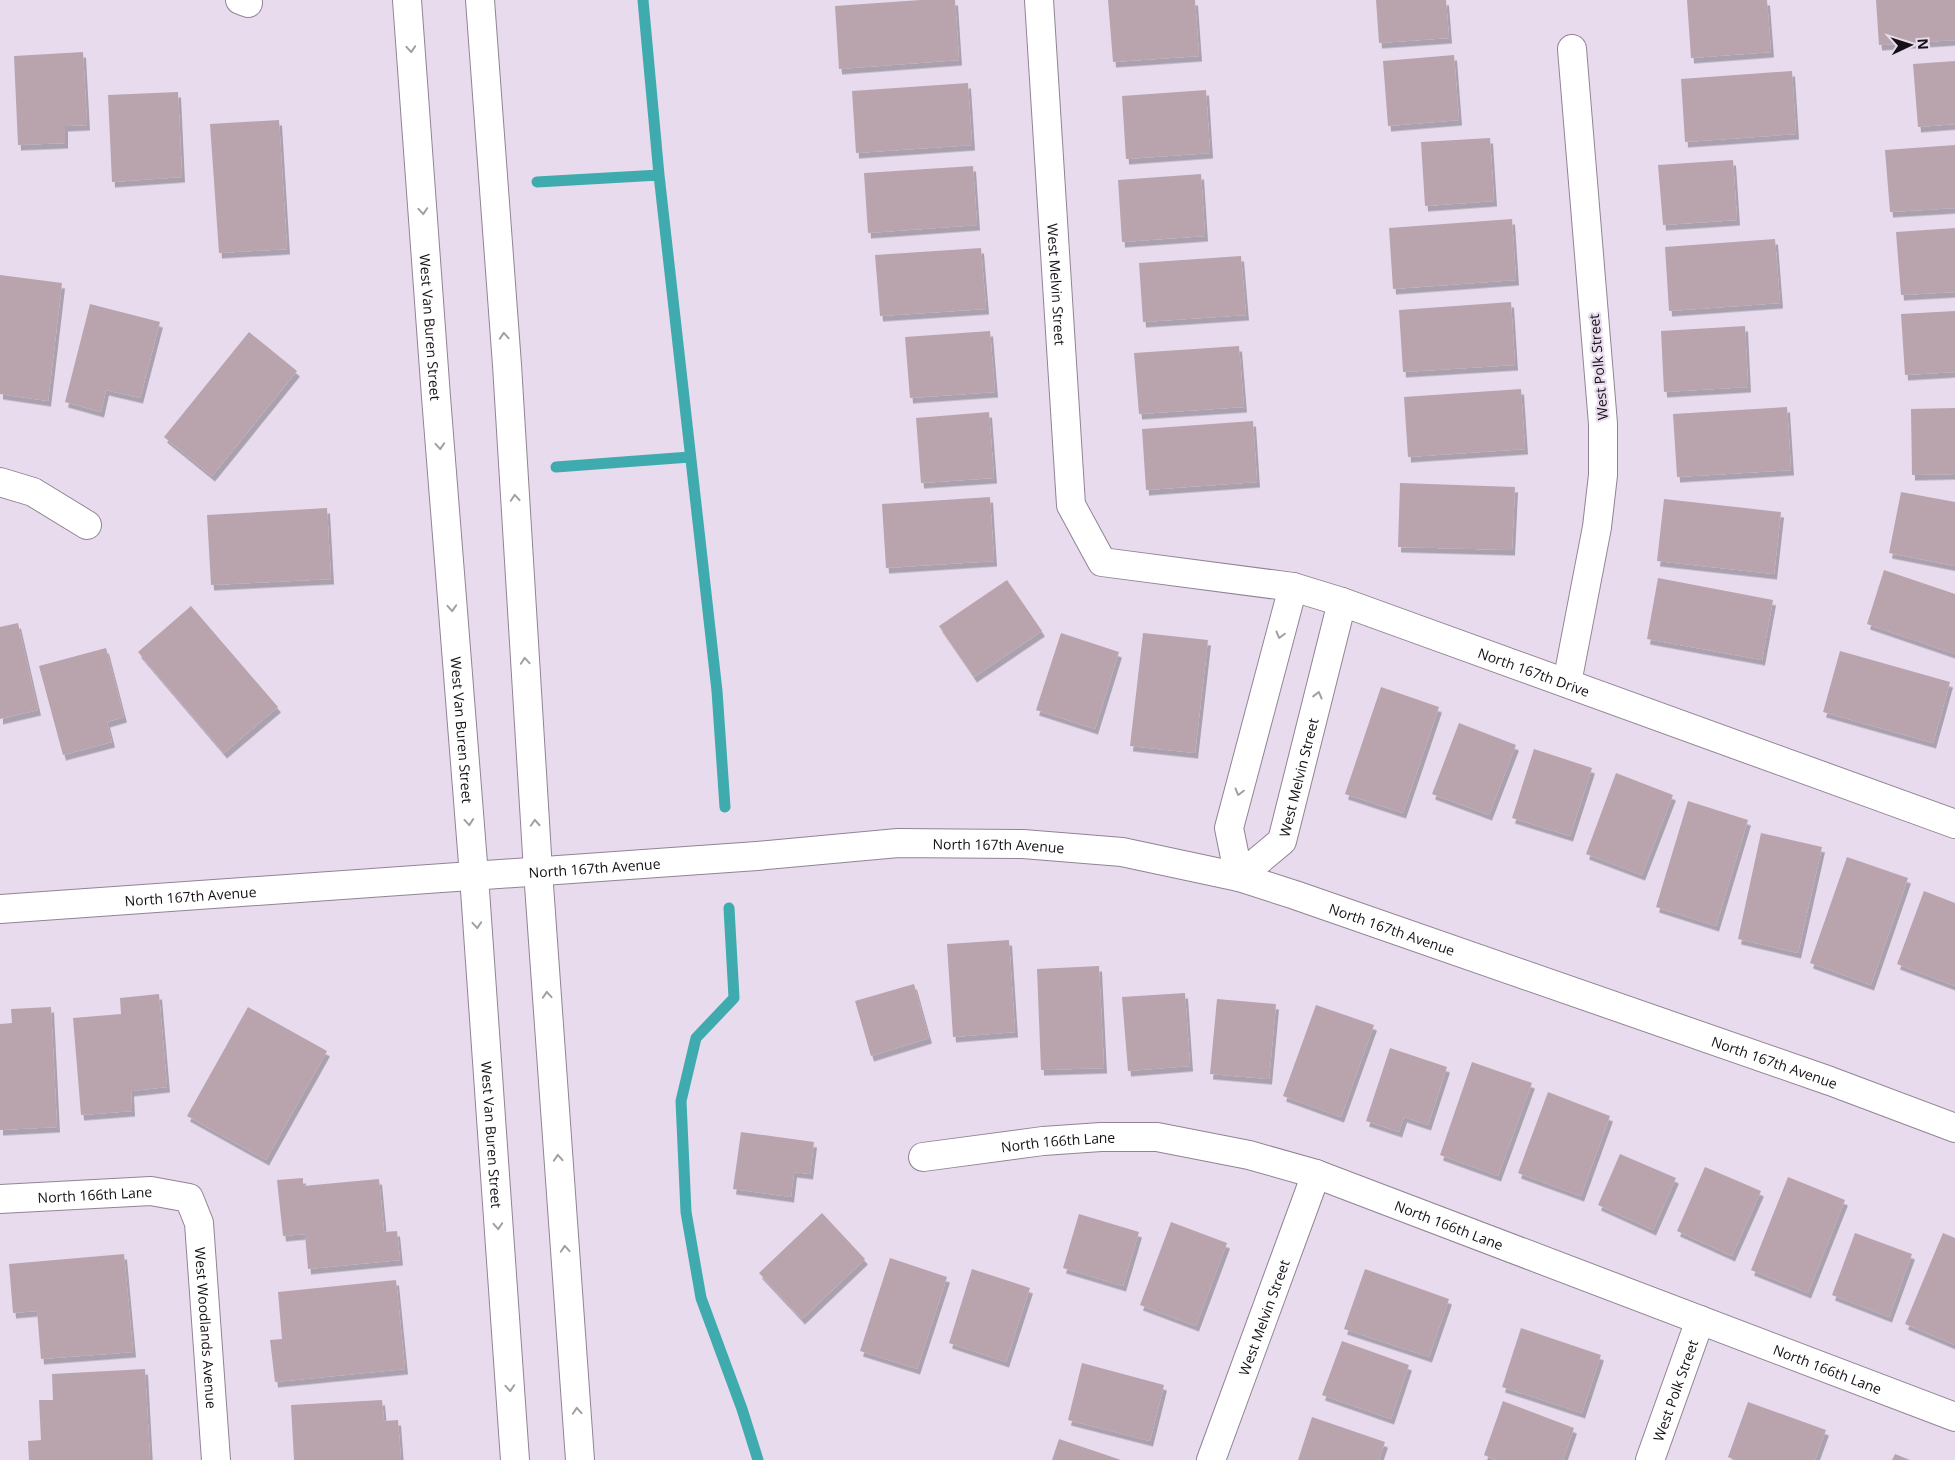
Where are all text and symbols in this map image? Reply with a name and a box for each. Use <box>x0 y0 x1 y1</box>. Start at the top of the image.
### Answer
north arrow <box>1885 20 1935 70</box>
text: N <box>1914 38 1933 50</box>
one-way arrow <box>405 45 416 53</box>
one-way arrow <box>417 207 428 215</box>
street label: West Melvin Street <box>1044 223 1070 346</box>
street label: West Van Buren Street <box>416 253 446 401</box>
street label: West Polk Street <box>1584 313 1612 421</box>
one-way arrow <box>499 332 510 340</box>
one-way arrow <box>434 442 445 450</box>
one-way arrow <box>509 494 520 502</box>
one-way arrow <box>447 604 458 612</box>
one-way arrow <box>1275 630 1286 639</box>
street label: North 167th Drive <box>1476 643 1593 701</box>
street label: West Van Buren Street <box>447 656 478 804</box>
one-way arrow <box>519 656 530 664</box>
one-way arrow <box>1312 691 1322 699</box>
street label: West Melvin Street <box>1274 716 1322 839</box>
one-way arrow <box>1234 787 1245 796</box>
one-way arrow <box>463 819 474 827</box>
one-way arrow <box>529 819 540 827</box>
street label: North 167th Avenue <box>932 834 1065 857</box>
street label: North 167th Avenue <box>528 853 661 881</box>
street label: North 167th Avenue <box>124 882 257 910</box>
street label: North 167th Avenue <box>1327 898 1458 959</box>
one-way arrow <box>472 921 483 929</box>
one-way arrow <box>541 991 552 999</box>
street label: North 167th Avenue <box>1709 1031 1840 1093</box>
street label: West Van Buren Street <box>478 1061 507 1209</box>
street label: North 166th Lane <box>1000 1128 1115 1156</box>
one-way arrow <box>553 1153 564 1161</box>
street label: North 166th Lane <box>37 1181 153 1206</box>
street label: North 166th Lane <box>1392 1195 1506 1254</box>
one-way arrow <box>493 1223 504 1231</box>
one-way arrow <box>559 1245 570 1253</box>
street label: West Woodlands Avenue <box>191 1246 222 1410</box>
street label: West Melvin Street <box>1233 1257 1293 1378</box>
street label: West Polk Street <box>1648 1337 1702 1444</box>
street label: North 166th Lane <box>1771 1339 1885 1398</box>
one-way arrow <box>504 1385 515 1393</box>
one-way arrow <box>571 1407 582 1415</box>

